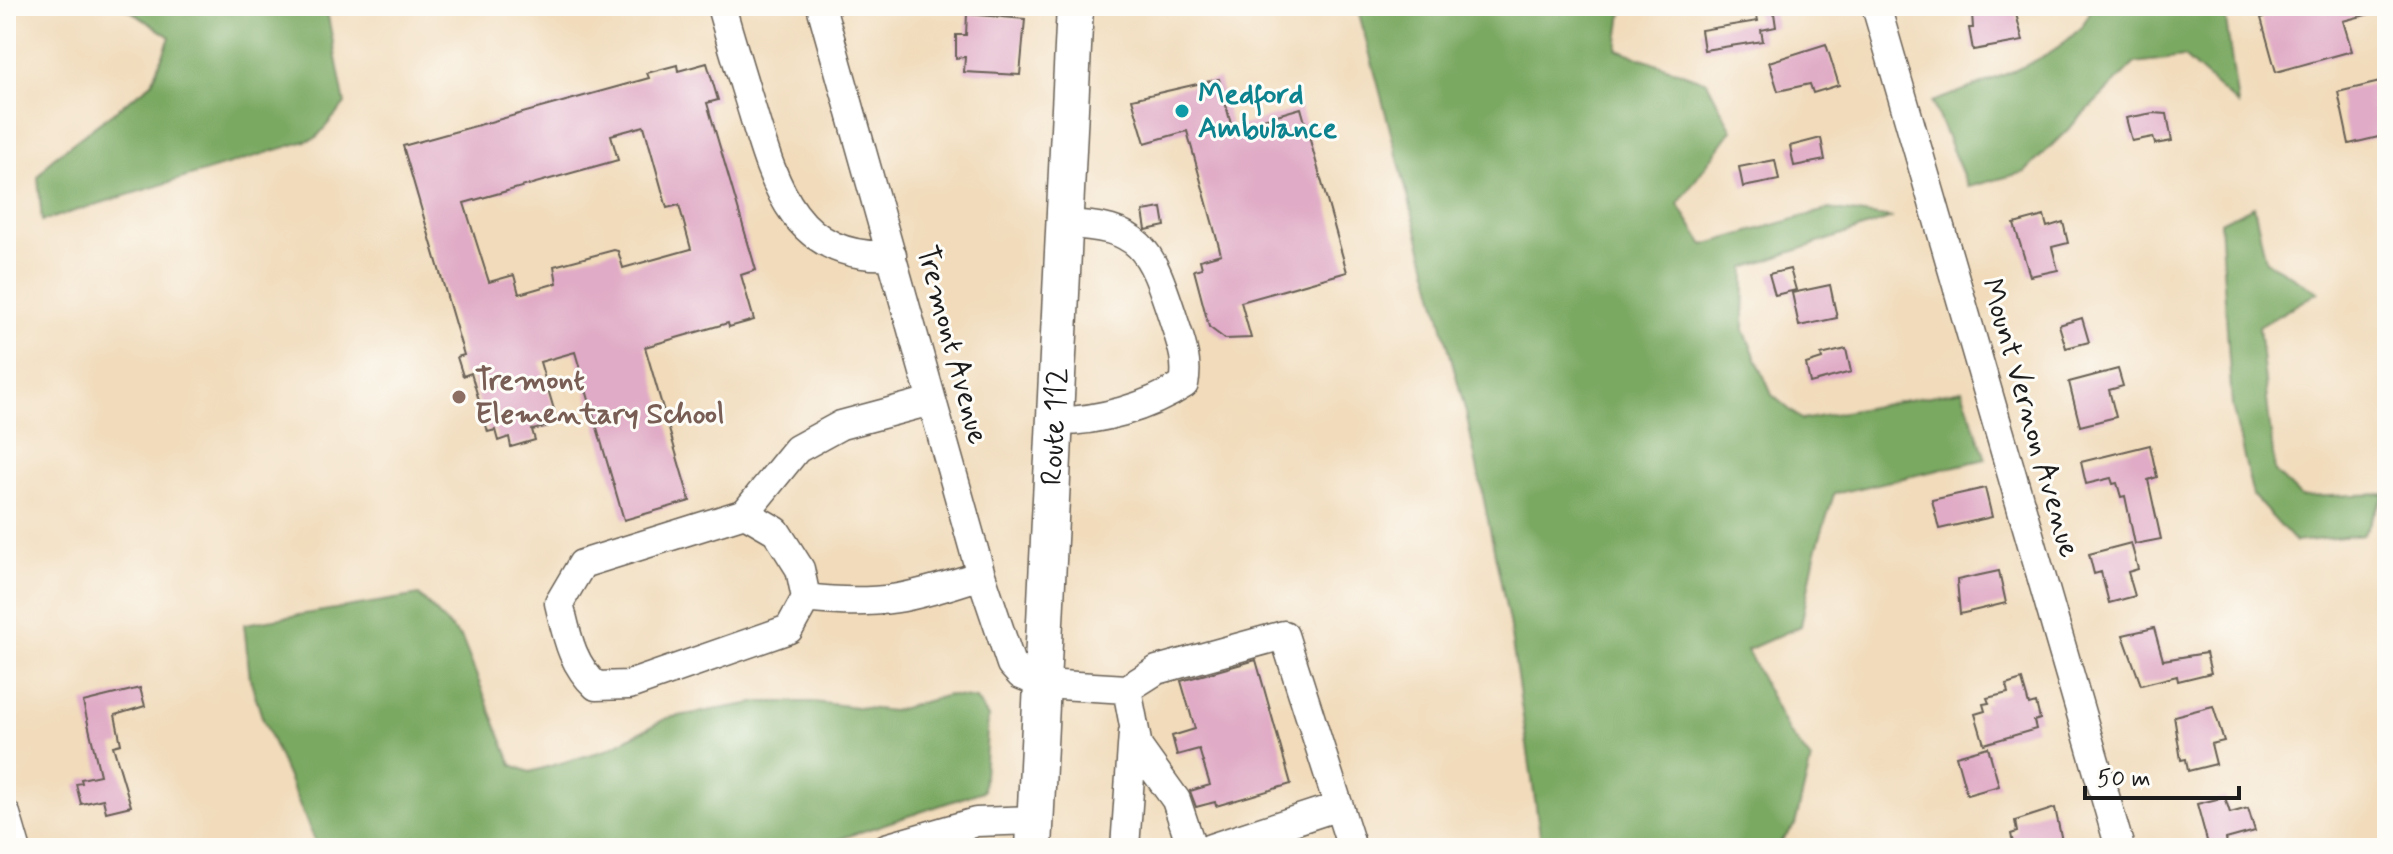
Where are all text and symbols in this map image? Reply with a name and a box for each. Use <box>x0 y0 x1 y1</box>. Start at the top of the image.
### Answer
place label: Medford Ambulance <box>1198 75 1337 148</box>
marker: Medford Ambulance <box>1173 102 1191 120</box>
street label: Tremont Avenue <box>907 241 997 449</box>
street label: Mount Vernon Avenue <box>1971 274 2089 562</box>
place label: Tremont Elementary School <box>475 361 724 434</box>
street label: Route 112 <box>1032 367 1077 486</box>
marker: Tremont Elementary School <box>450 388 468 406</box>
scale bar <box>2085 750 2239 800</box>
text: 50 m <box>2097 764 2151 795</box>

